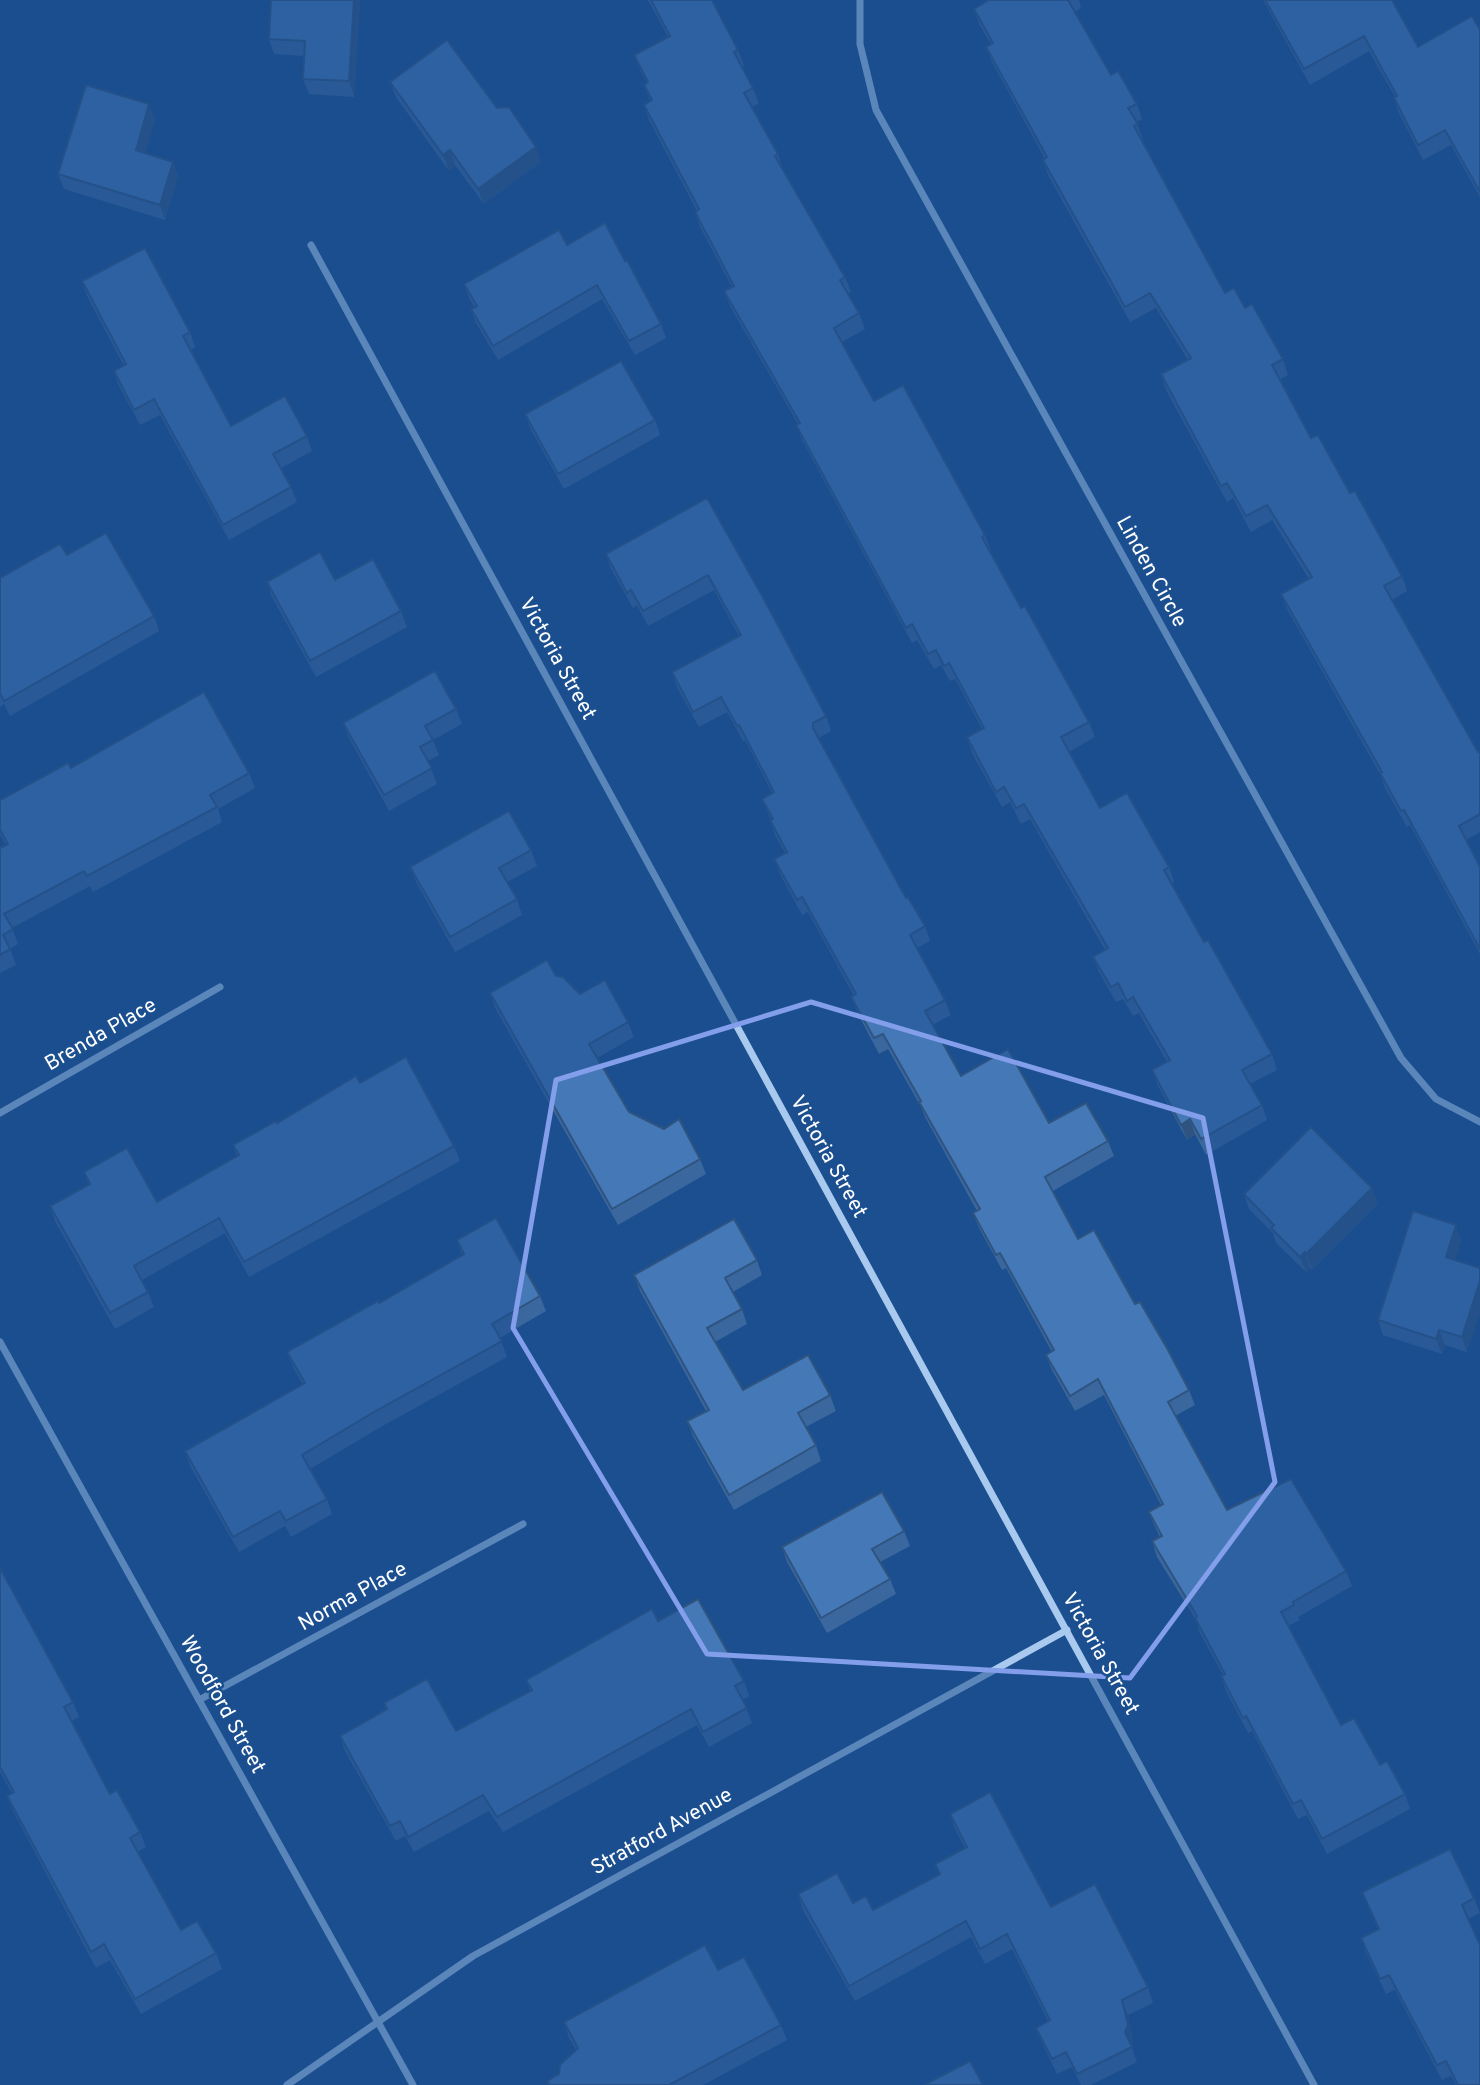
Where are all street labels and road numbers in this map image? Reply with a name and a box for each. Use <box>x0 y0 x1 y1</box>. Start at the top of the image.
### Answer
street label: Linden Circle <box>1109 512 1193 632</box>
street label: Victoria Street <box>512 593 602 725</box>
street label: Brenda Place <box>40 992 162 1078</box>
street label: Victoria Street <box>783 1091 873 1223</box>
street label: Norma Place <box>294 1556 412 1638</box>
street label: Victoria Street <box>1055 1588 1145 1720</box>
street label: Woodford Street <box>173 1631 271 1779</box>
street label: Stratford Avenue <box>587 1782 737 1882</box>

